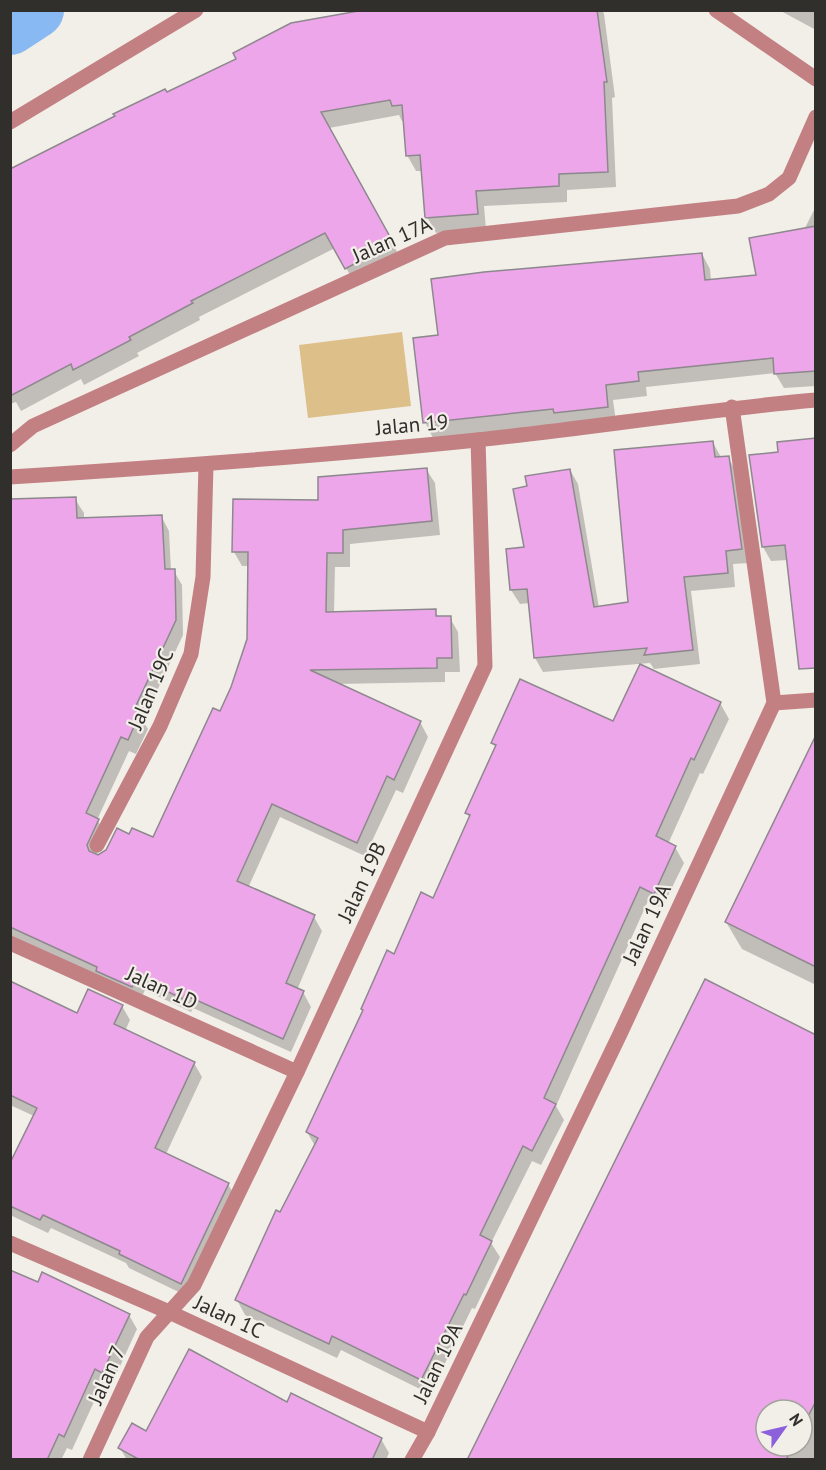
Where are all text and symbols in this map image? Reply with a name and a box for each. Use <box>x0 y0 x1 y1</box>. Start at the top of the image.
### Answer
street label: Jalan 17A <box>347 210 436 269</box>
street label: Jalan 19 <box>373 408 450 441</box>
street label: Jalan 19C <box>121 644 180 734</box>
street label: Jalan 19B <box>331 837 392 927</box>
street label: Jalan 19A <box>616 879 677 969</box>
street label: Jalan 1D <box>121 959 202 1015</box>
street label: Jalan 1C <box>189 1288 268 1344</box>
street label: Jalan 19A <box>406 1318 469 1408</box>
street label: Jalan 7 <box>81 1341 131 1409</box>
north arrow <box>754 1398 814 1458</box>
text: N <box>785 1410 808 1430</box>

